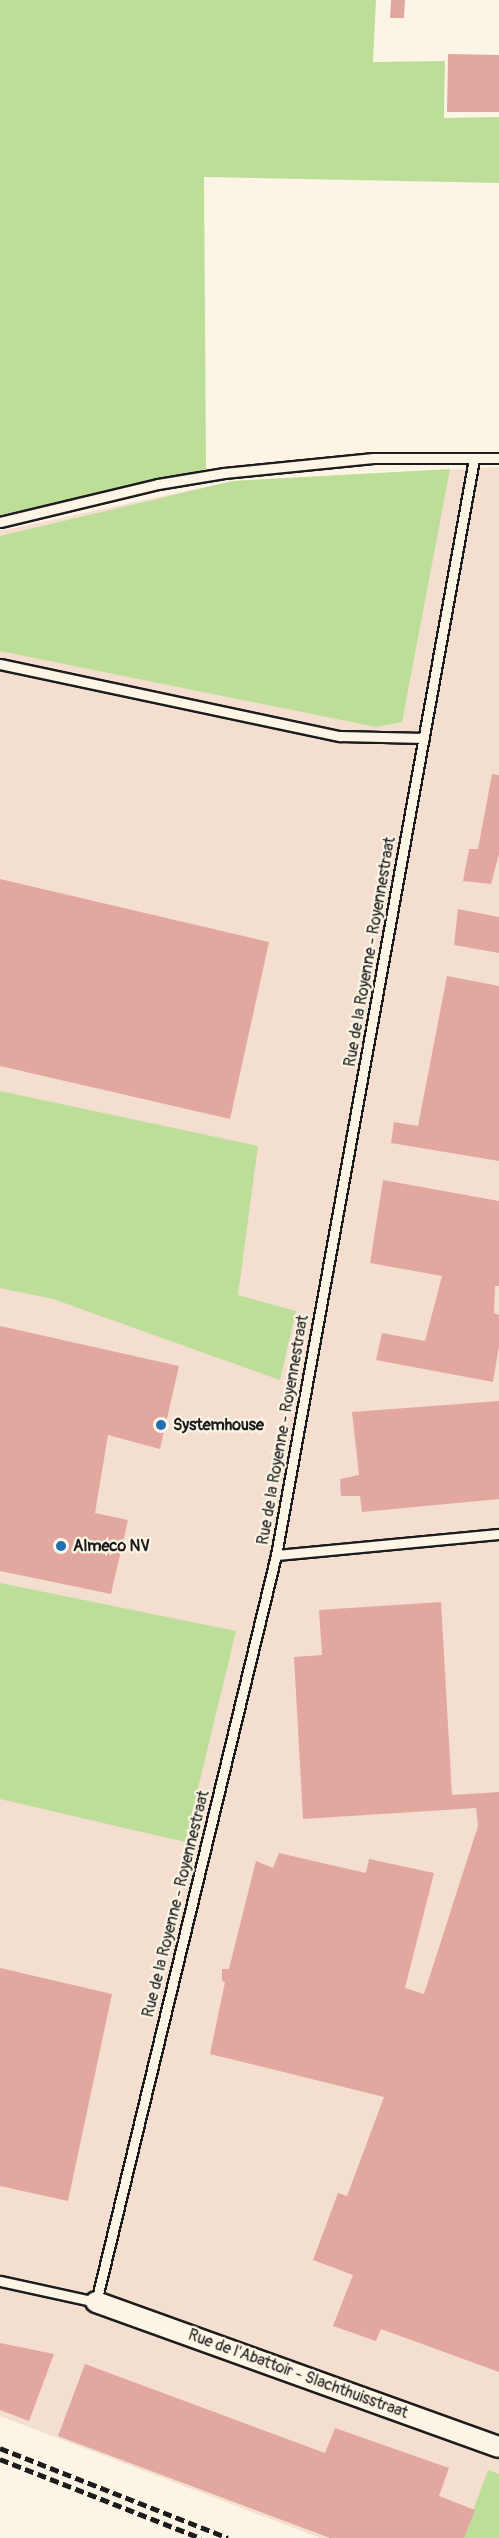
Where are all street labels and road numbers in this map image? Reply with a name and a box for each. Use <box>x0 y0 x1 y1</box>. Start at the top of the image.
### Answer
street label: Rue de la Royenne - Royennestraat <box>340 836 400 1068</box>
street label: Rue de la Royenne - Royennestraat <box>253 1314 313 1546</box>
street label: Rue de la Royenne - Royennestraat <box>139 1789 213 2019</box>
street label: Rue de l'Abattoir - Slachthuisstraat <box>186 2325 410 2423</box>

